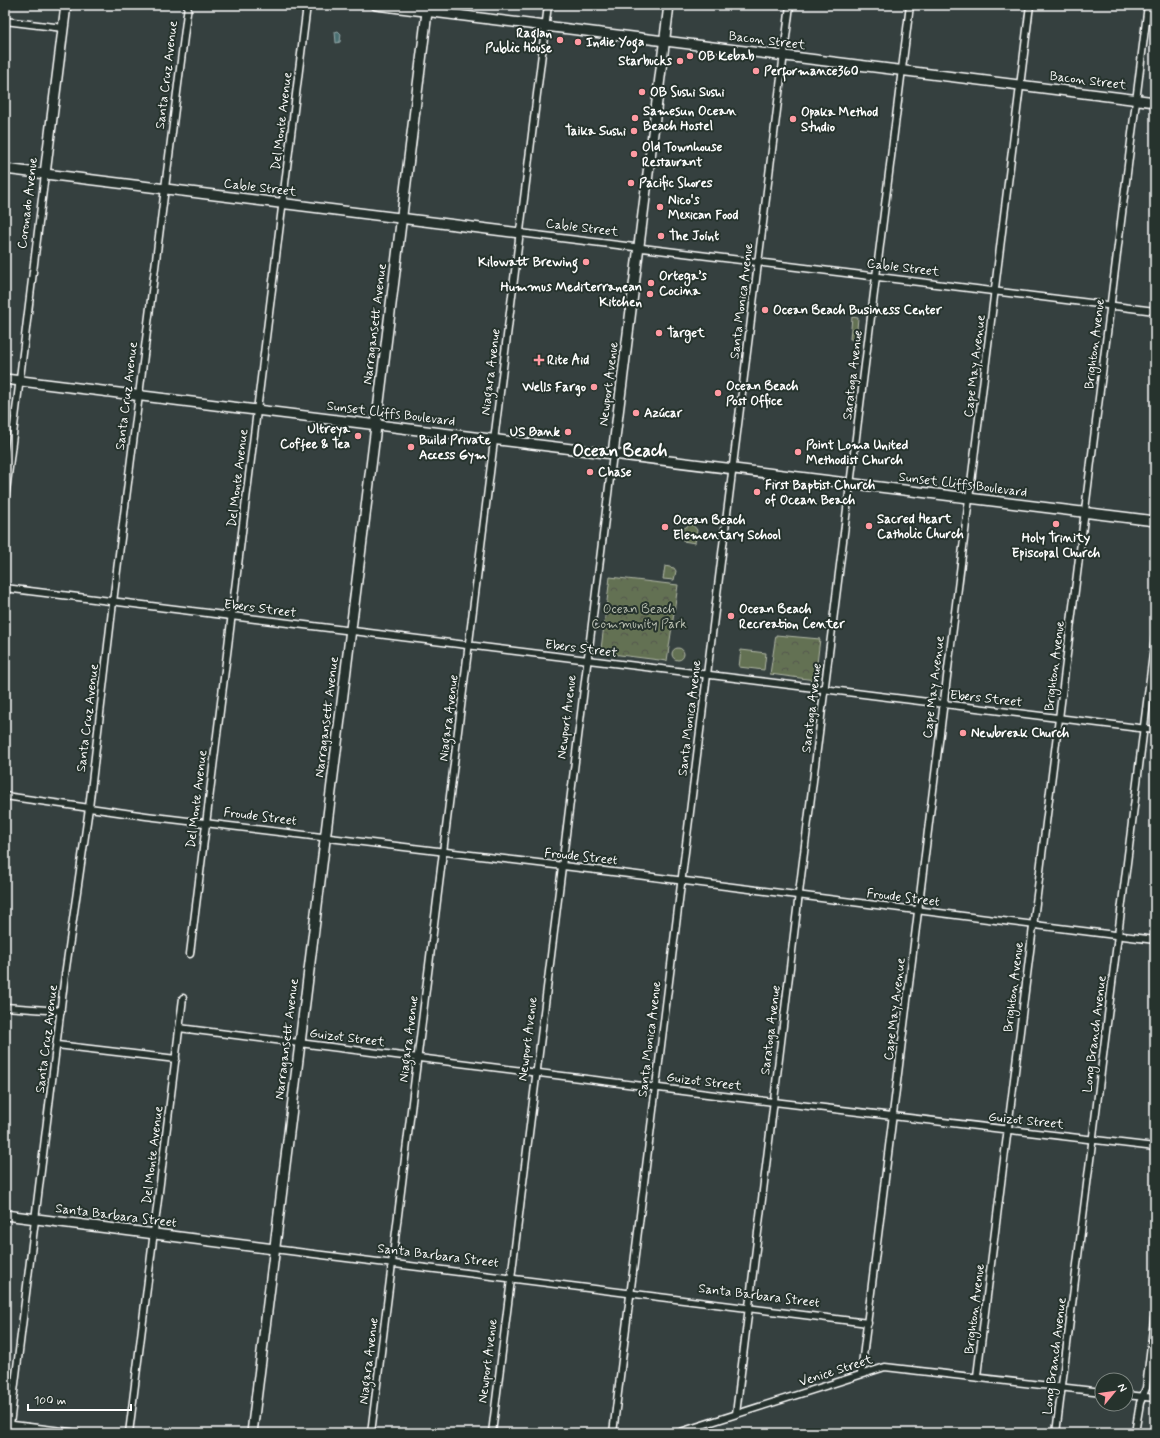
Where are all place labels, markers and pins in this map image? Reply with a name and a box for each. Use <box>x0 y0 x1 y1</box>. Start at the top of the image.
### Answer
place label: Raglan Public House <box>485 25 552 57</box>
place label: Indie Yoga <box>586 34 644 54</box>
marker: Raglan Public House <box>555 35 565 45</box>
marker: Indie Yoga <box>573 37 583 47</box>
place label: OB Kebab <box>698 48 755 65</box>
marker: OB Kebab <box>685 51 695 61</box>
place label: Starbucks <box>618 53 672 70</box>
marker: Starbucks <box>675 56 685 66</box>
place label: Performance360 <box>764 63 859 82</box>
marker: Performance360 <box>751 66 761 76</box>
place label: OB Sushi Sushi <box>650 84 725 101</box>
marker: OB Sushi Sushi <box>637 87 647 97</box>
place label: Samesun Ocean Beach Hostel <box>643 103 737 135</box>
place label: Opaka Method Studio <box>801 104 878 136</box>
marker: Samesun Ocean Beach Hostel <box>630 113 640 123</box>
marker: Opaka Method Studio <box>788 114 798 124</box>
place label: Taika Sushi <box>565 123 626 140</box>
marker: Taika Sushi <box>629 126 639 136</box>
place label: Old Townhouse Restaurant <box>642 139 722 171</box>
marker: Old Townhouse Restaurant <box>629 149 639 159</box>
place label: Pacific Shores <box>639 175 713 192</box>
marker: Pacific Shores <box>626 178 636 188</box>
place label: Nico's Mexican Food <box>668 192 739 224</box>
marker: Nico's Mexican Food <box>655 202 665 212</box>
place label: The Joint <box>669 228 719 245</box>
marker: The Joint <box>656 231 666 241</box>
place label: Kilowatt Brewing <box>478 254 578 274</box>
marker: Kilowatt Brewing <box>581 257 591 267</box>
place label: Ortega’s Cocina <box>659 268 707 300</box>
marker: Ortega’s Cocina <box>646 278 656 288</box>
place label: Hummus Mediterranean Kitchen <box>501 279 642 311</box>
marker: Hummus Mediterranean Kitchen <box>645 289 655 299</box>
place label: Ocean Beach Business Center <box>773 302 943 319</box>
marker: Ocean Beach Business Center <box>760 305 770 315</box>
place label: Target <box>667 325 705 344</box>
marker: Target <box>654 328 664 338</box>
place label: Rite Aid <box>547 352 589 369</box>
marker: Rite Aid <box>534 355 544 365</box>
place label: Ocean Beach Post Office <box>726 378 799 410</box>
place label: Wells Fargo <box>521 379 587 397</box>
marker: Wells Fargo <box>589 382 599 392</box>
marker: Ocean Beach Post Office <box>713 388 723 398</box>
place label: Azúcar <box>644 405 683 422</box>
marker: Azúcar <box>631 408 641 418</box>
place label: Ultreya Coffee & Tea <box>280 421 351 453</box>
place label: US Bank <box>510 424 560 441</box>
marker: US Bank <box>563 427 573 437</box>
marker: Ultreya Coffee & Tea <box>353 431 363 441</box>
place label: Build Private Access Gym <box>419 432 491 464</box>
place label: Point Loma United Methodist Church <box>806 437 909 469</box>
marker: Build Private Access Gym <box>406 442 416 452</box>
marker: Point Loma United Methodist Church <box>793 447 803 457</box>
place label: Chase <box>598 464 632 481</box>
marker: Chase <box>585 467 595 477</box>
place label: First Baptist Church of Ocean Beach <box>765 477 875 509</box>
marker: First Baptist Church of Ocean Beach <box>752 487 762 497</box>
place label: Sacred Heart Catholic Church <box>877 511 964 543</box>
place label: Ocean Beach Elementary School <box>673 512 781 544</box>
marker: Holy Trinity Episcopal Church <box>1051 519 1061 529</box>
marker: Sacred Heart Catholic Church <box>864 521 874 531</box>
marker: Ocean Beach Elementary School <box>660 522 670 532</box>
place label: Holy Trinity Episcopal Church <box>1012 530 1100 562</box>
place label: Ocean Beach Recreation Center <box>739 601 845 633</box>
marker: Ocean Beach Recreation Center <box>726 611 736 621</box>
place label: Newbreak Church <box>971 725 1070 742</box>
marker: Newbreak Church <box>958 728 968 738</box>

